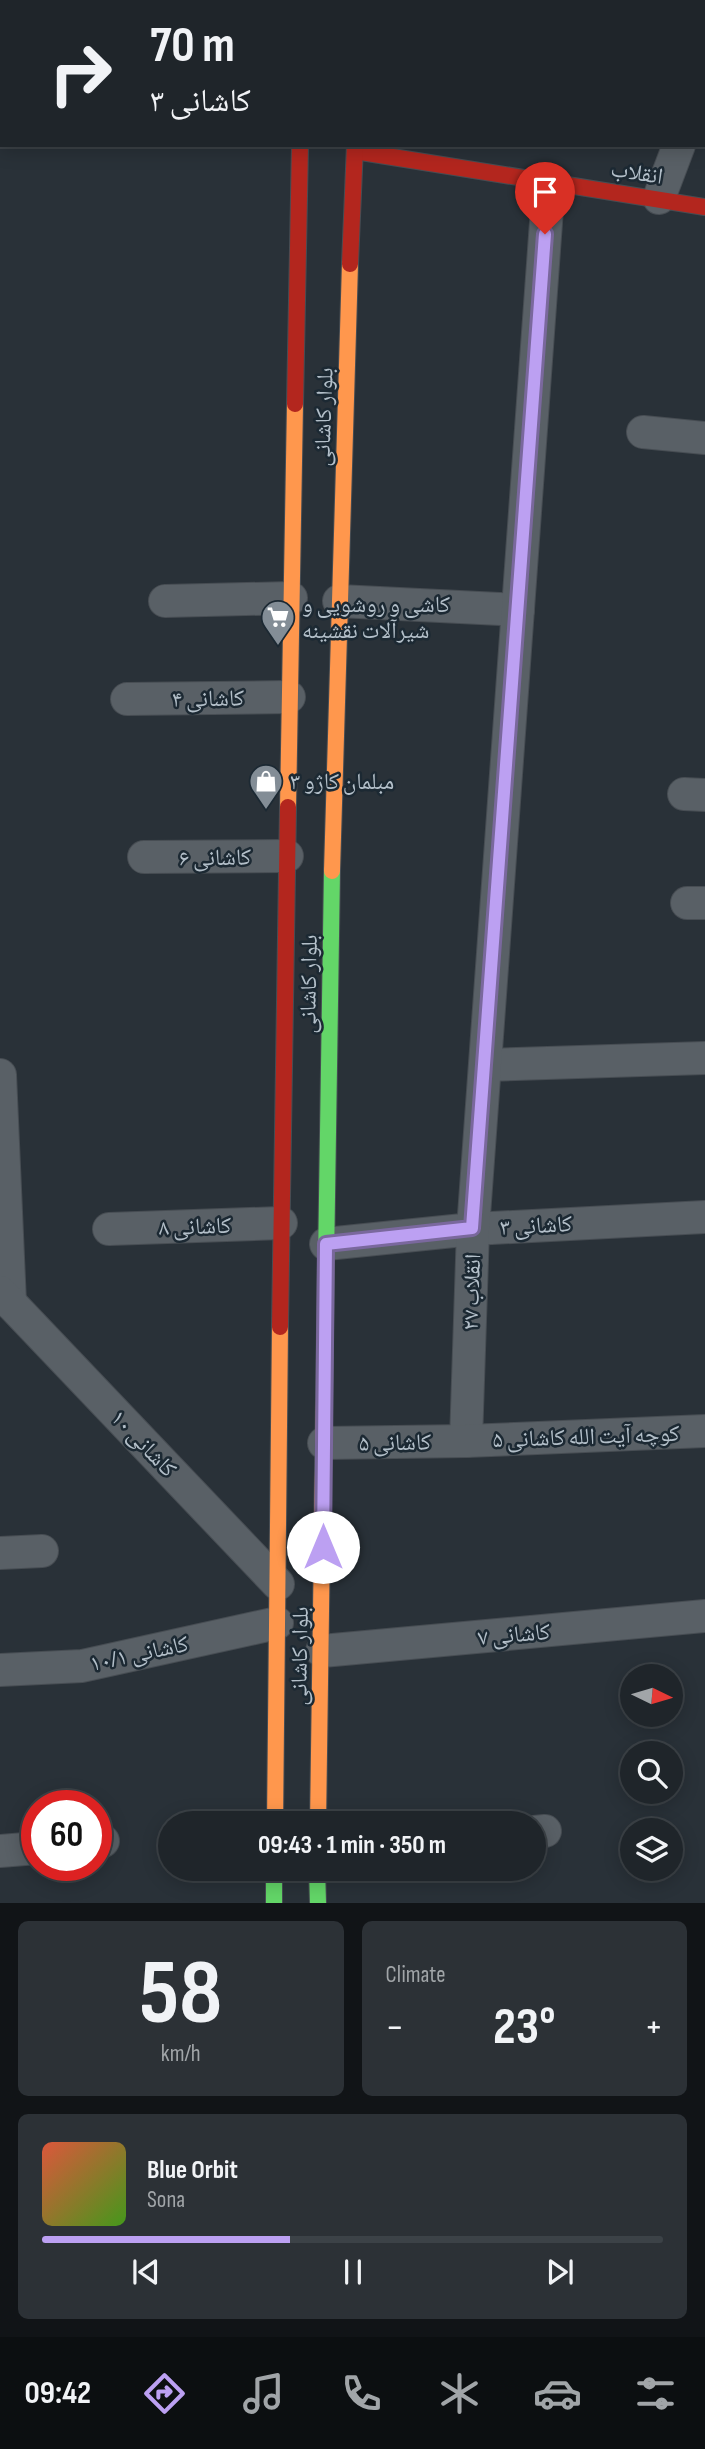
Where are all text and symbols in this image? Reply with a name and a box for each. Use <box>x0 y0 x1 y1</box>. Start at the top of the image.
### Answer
text: 70 m <box>150 17 235 76</box>
icon: right <box>35 28 126 119</box>
text: ۳ کاشانی <box>150 82 251 121</box>
street label: انقلاب <box>609 155 665 191</box>
pin <box>515 162 575 234</box>
icon: arrive <box>526 173 564 211</box>
street label: بلوار کاشانی <box>308 367 340 467</box>
place label: کاشی و روشویی و شیرآلات نقشینه <box>302 591 450 645</box>
supermarket icon: کاشی و روشویی و شیرآلات نقشینه <box>259 598 297 647</box>
street label: ۴ کاشانی <box>172 684 245 714</box>
shop icon: مبلمان کاژو ۳ <box>247 762 285 811</box>
place label: مبلمان کاژو ۳ <box>290 768 394 796</box>
street label: ۶ کاشانی <box>179 843 252 873</box>
street label: بلوار کاشانی <box>294 934 324 1034</box>
street label: ۳ کاشانی <box>499 1210 573 1242</box>
street label: ۸ کاشانی <box>158 1212 232 1242</box>
street label: انقلاب ۲۷ <box>457 1253 487 1331</box>
street label: ۱۰ کاشانی <box>104 1404 182 1484</box>
street label: کوچه آیت الله کاشانی ۵ <box>492 1420 681 1454</box>
street label: ۵ کاشانی <box>359 1428 432 1458</box>
position arrow <box>286 1510 360 1584</box>
street label: بلوار کاشانی <box>285 1606 315 1706</box>
street label: ۷ کاشانی <box>477 1618 552 1652</box>
street label: ۱۰/۱ کاشانی <box>87 1630 191 1678</box>
north arrow <box>620 1664 682 1727</box>
map controls <box>620 1664 683 1881</box>
button: search <box>620 1741 683 1804</box>
speed limit sign: 60 <box>21 1790 112 1881</box>
button: layers <box>620 1818 683 1881</box>
text: 09:43 · 1 min · 350 m <box>258 1830 446 1861</box>
text: 58 <box>139 1940 222 2049</box>
text: Climate <box>386 1961 445 1989</box>
text: 23° <box>493 1996 555 2059</box>
text: − <box>386 2005 404 2050</box>
text: + <box>644 2005 663 2050</box>
text: km/h <box>161 2040 201 2068</box>
text: Blue Orbit <box>147 2155 238 2186</box>
text: Sona <box>147 2186 185 2214</box>
icon: previous <box>127 2253 165 2291</box>
icon: pause <box>334 2253 372 2291</box>
icon: next <box>541 2253 579 2291</box>
icon: directions <box>140 2369 189 2418</box>
icon: music <box>239 2369 288 2418</box>
icon: phone <box>337 2369 386 2418</box>
icon: climate <box>435 2369 484 2418</box>
icon: car <box>533 2369 582 2418</box>
icon: filters <box>631 2369 680 2418</box>
text: 09:42 <box>25 2374 91 2413</box>

